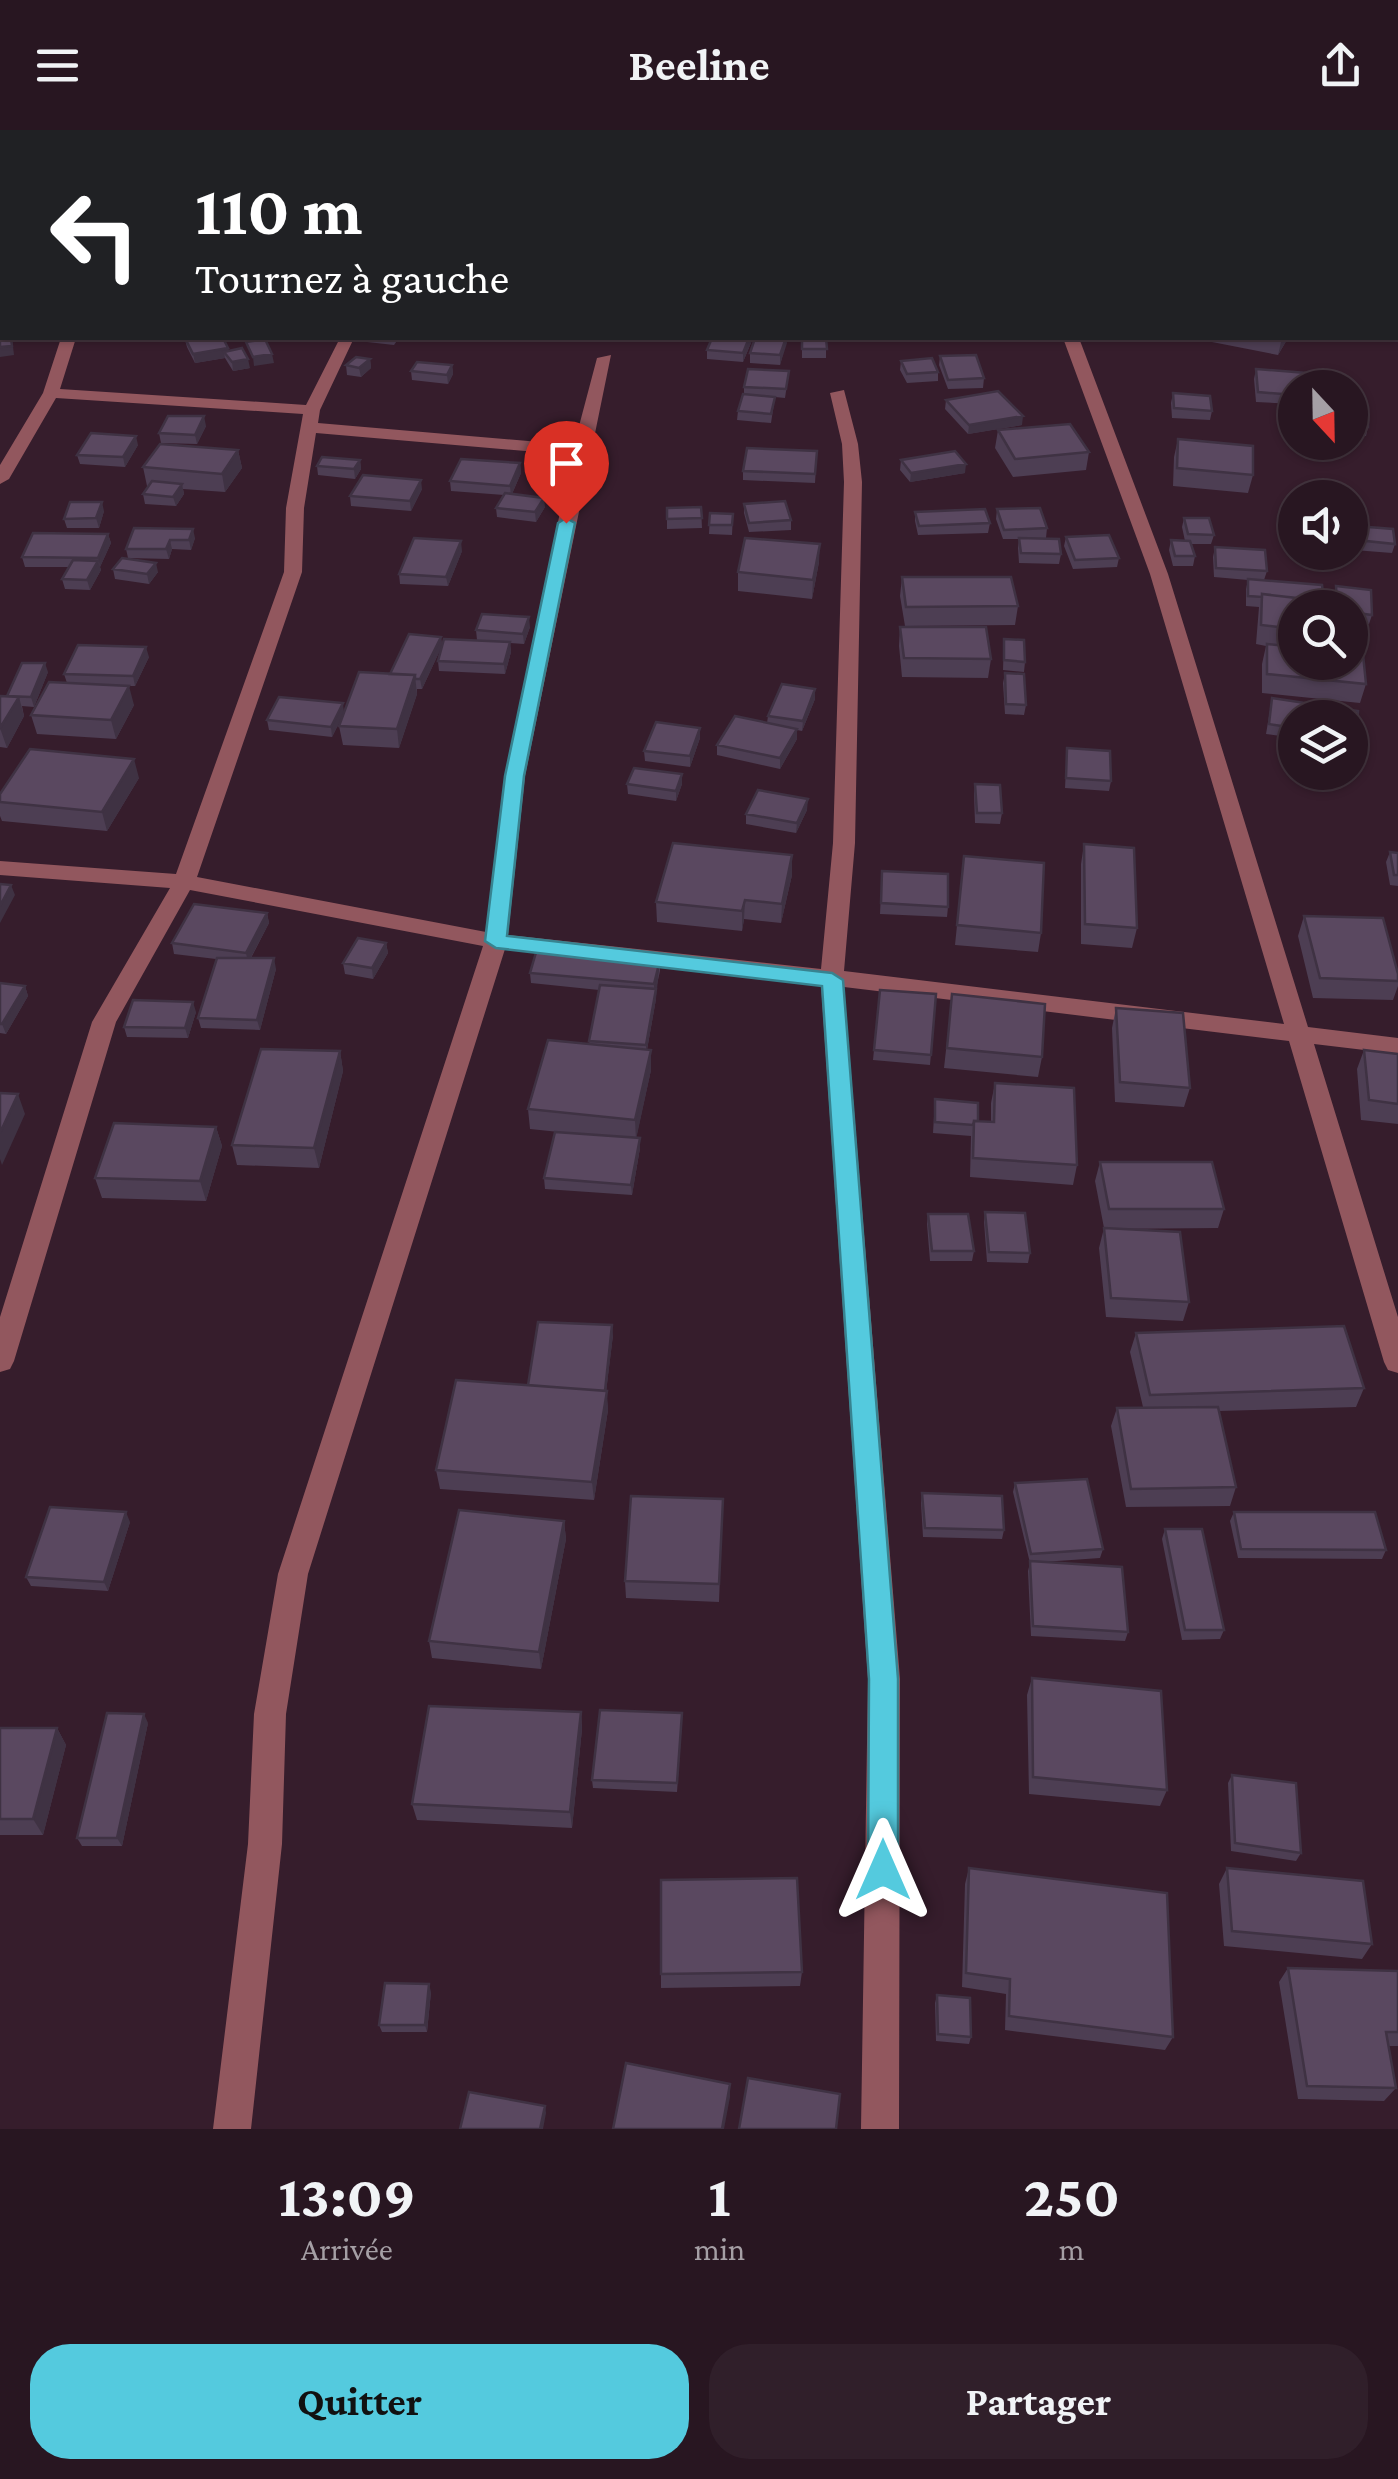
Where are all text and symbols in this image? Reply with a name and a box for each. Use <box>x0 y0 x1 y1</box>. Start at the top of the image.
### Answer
icon: menu <box>30 38 85 93</box>
icon: share <box>1313 38 1368 93</box>
text: Beeline <box>628 40 770 90</box>
icon: left <box>30 170 160 300</box>
text: 110 m <box>195 171 363 249</box>
text: Tournez à gauche <box>195 253 509 303</box>
north arrow <box>1278 370 1368 460</box>
map controls <box>1278 370 1368 790</box>
pin <box>524 421 609 524</box>
icon: arrive <box>539 436 594 491</box>
button: sound <box>1278 480 1368 570</box>
button: search <box>1278 590 1368 680</box>
button: layers <box>1278 700 1368 790</box>
position arrow <box>831 1818 935 1922</box>
text: 13:09 <box>278 2162 416 2229</box>
text: 1 <box>708 2162 731 2229</box>
text: 250 <box>1023 2162 1120 2229</box>
text: Arrivée <box>301 2231 393 2267</box>
text: min <box>694 2231 745 2267</box>
text: m <box>1059 2231 1084 2267</box>
button: Quitter <box>30 2344 689 2459</box>
button: Partager <box>709 2344 1368 2459</box>

